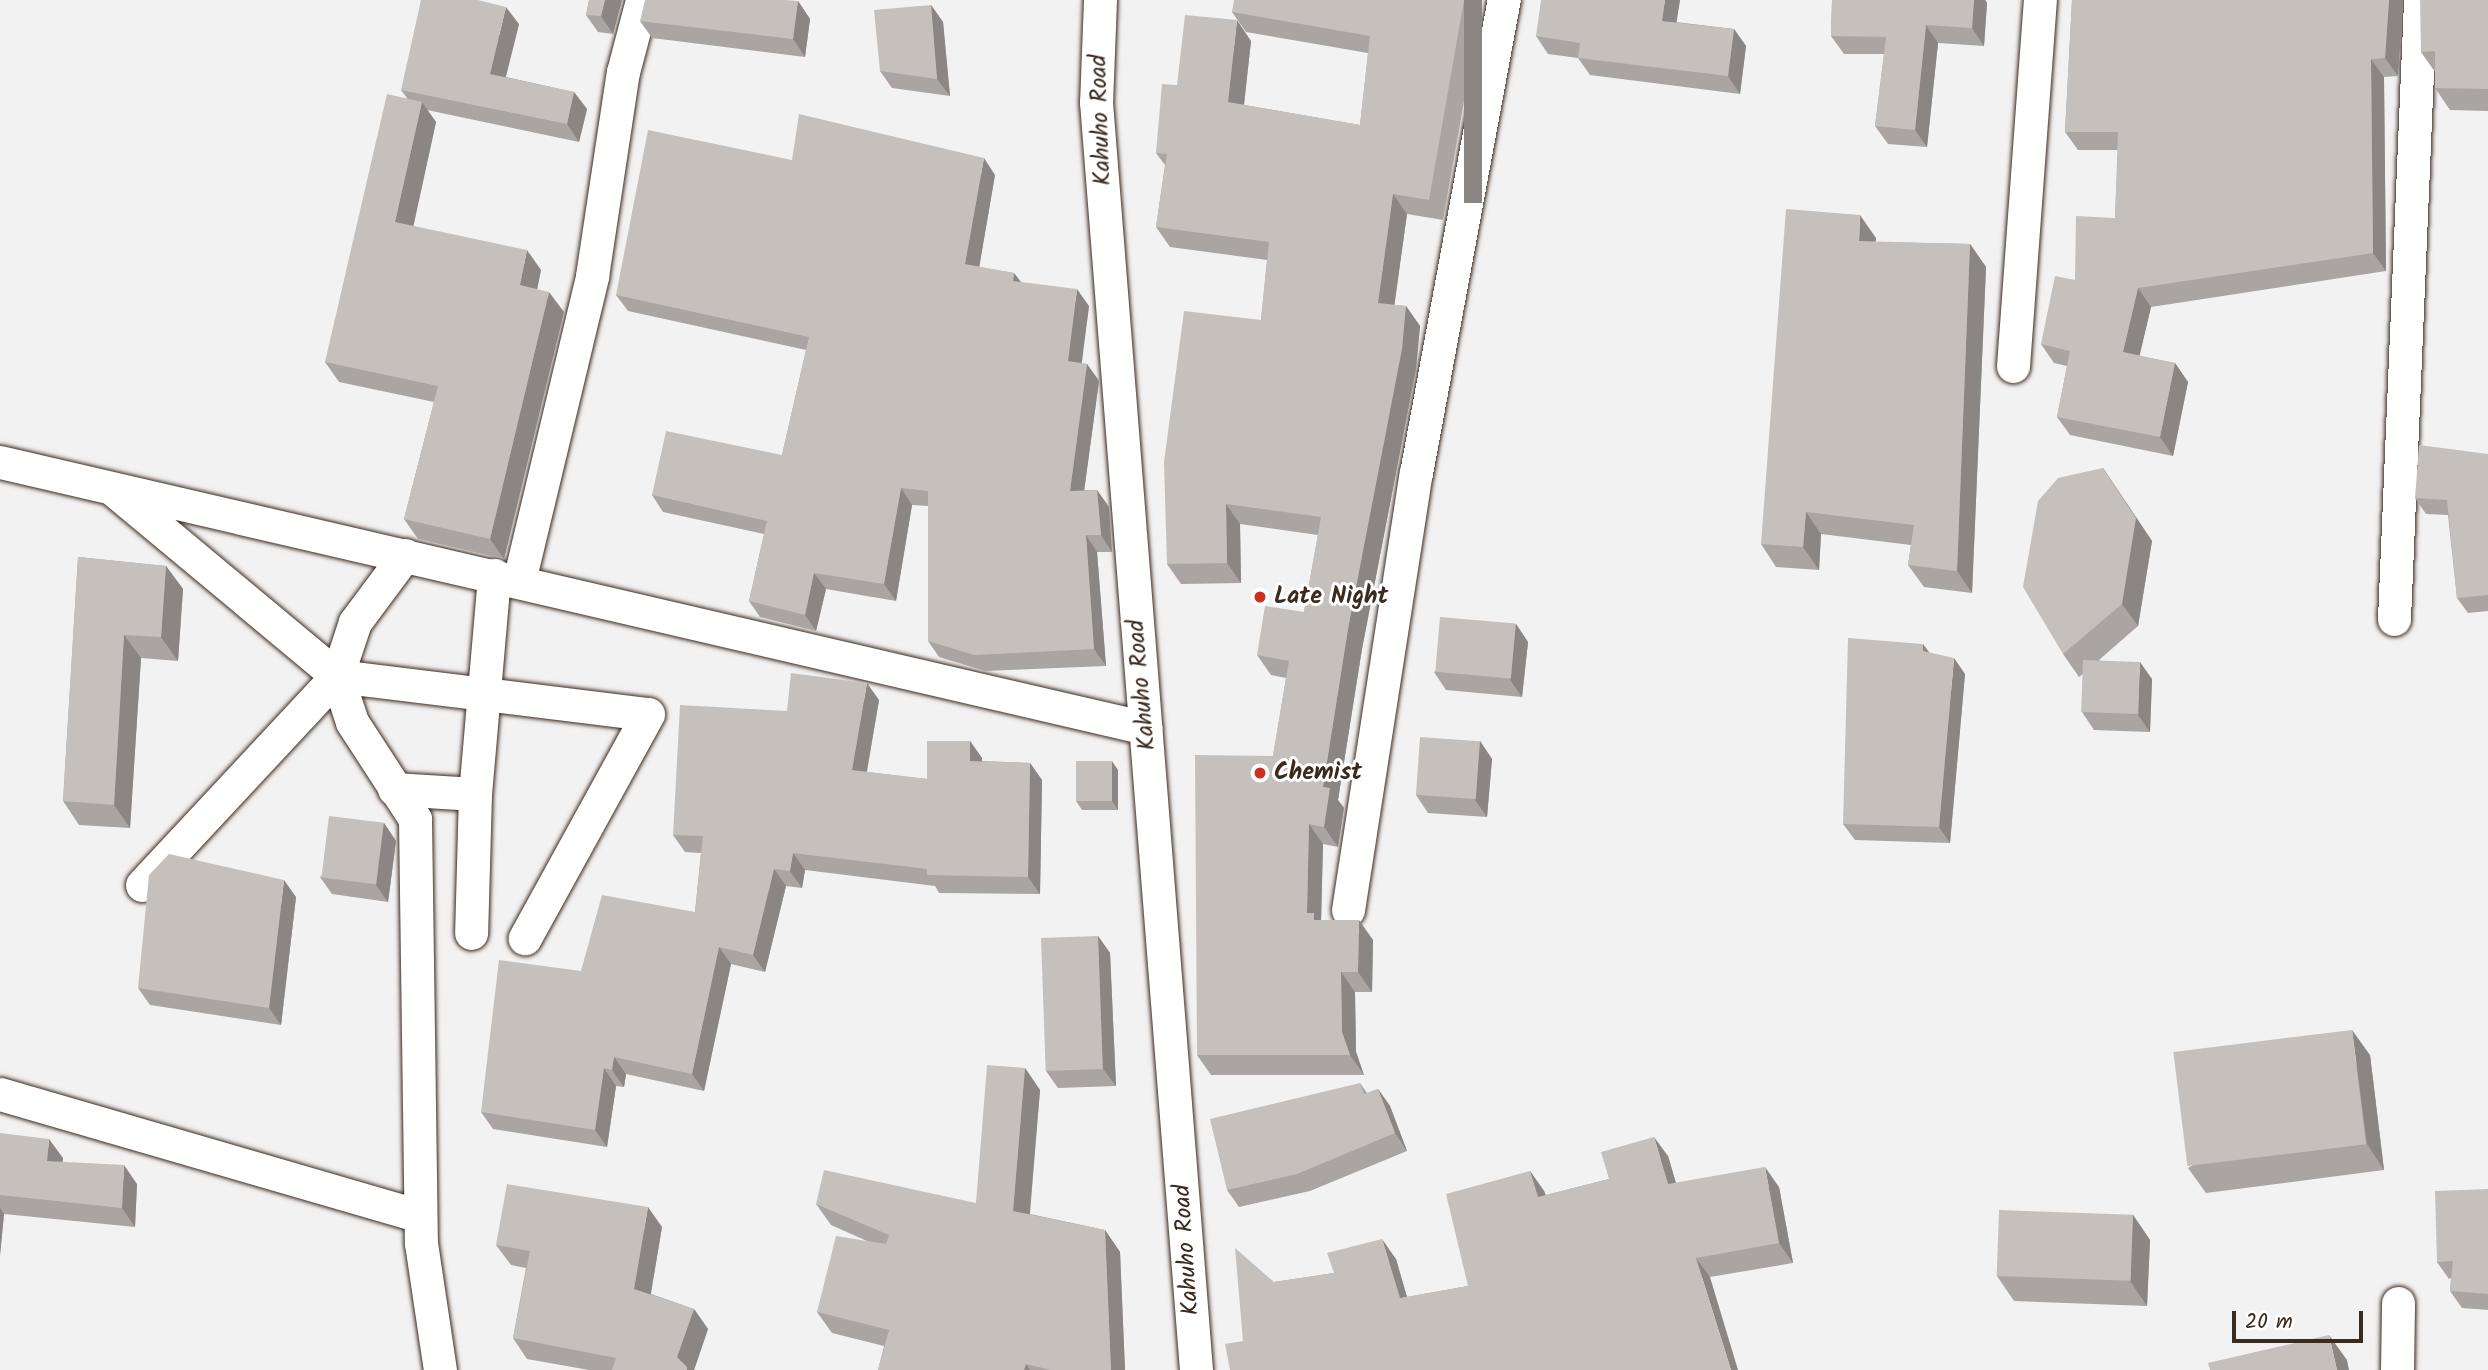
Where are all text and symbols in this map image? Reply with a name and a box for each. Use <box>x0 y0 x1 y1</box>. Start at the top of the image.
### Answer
street label: Kahuho Road <box>1084 54 1118 186</box>
place label: Late Night <box>1274 583 1388 611</box>
marker: Late Night <box>1252 589 1268 605</box>
street label: Kahuho Road <box>1122 618 1162 752</box>
place label: Chemist <box>1274 759 1362 787</box>
marker: Chemist <box>1252 765 1268 781</box>
street label: Kahuho Road <box>1168 1183 1206 1317</box>
scale bar <box>2236 1296 2367 1340</box>
text: 20 m <box>2245 1306 2293 1339</box>

